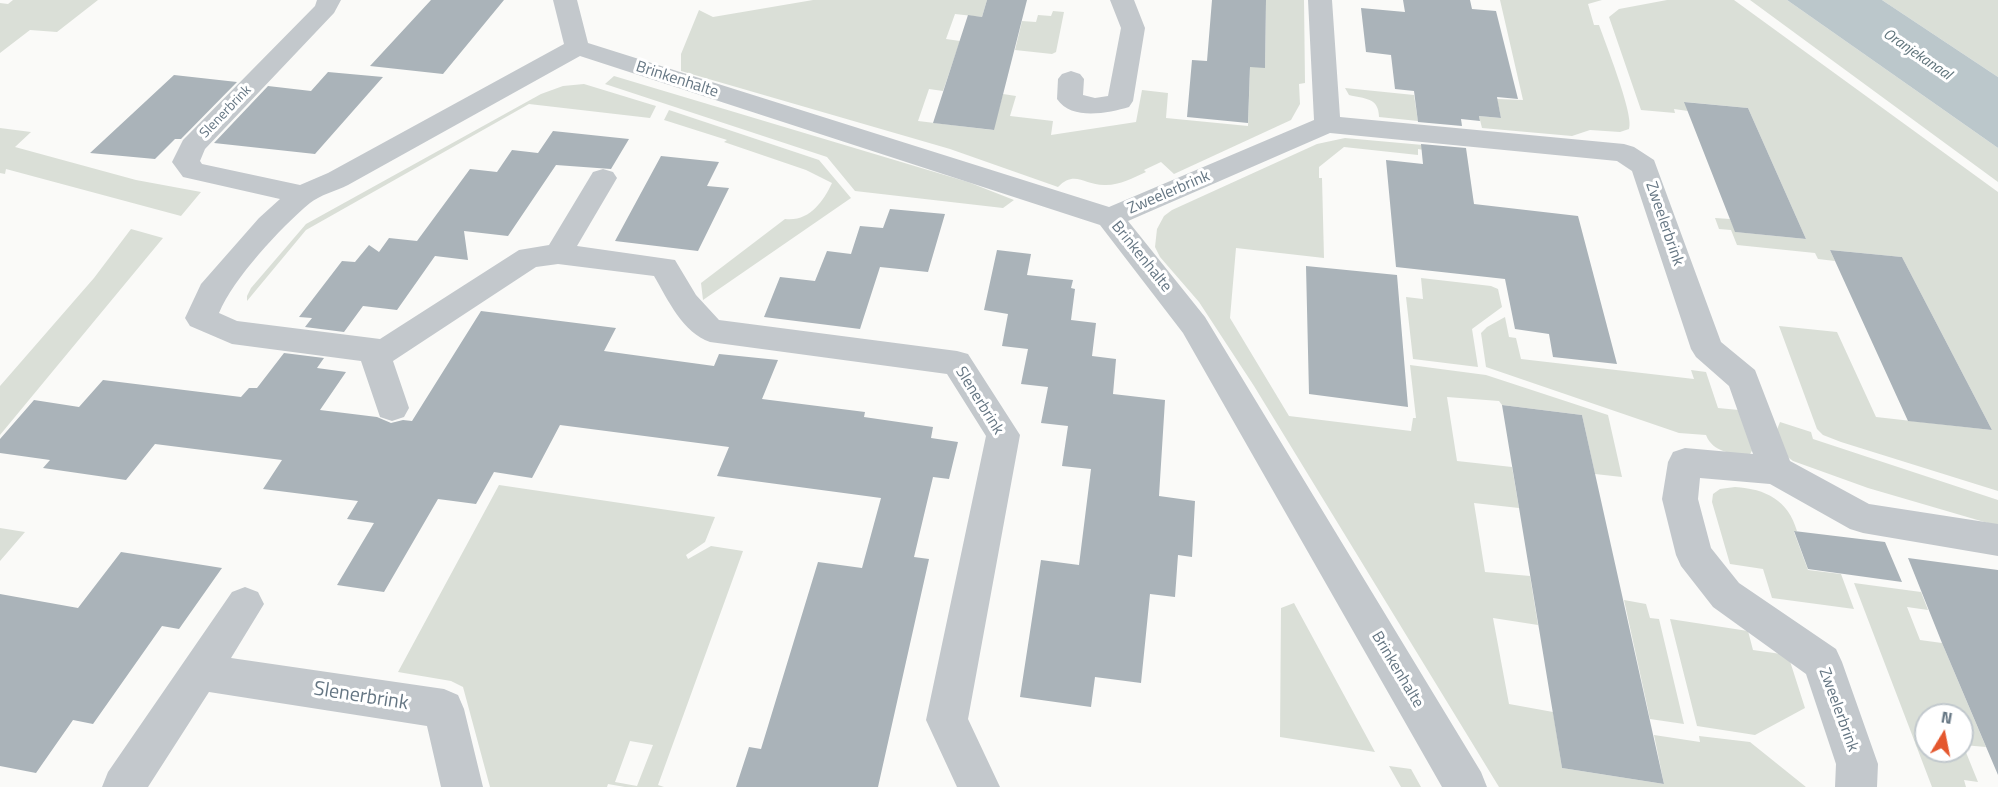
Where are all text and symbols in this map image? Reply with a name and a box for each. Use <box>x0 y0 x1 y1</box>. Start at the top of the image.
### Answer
water label: Oranjekanaal <box>1879 26 1955 84</box>
street label: Brinkenhalte <box>633 58 721 102</box>
street label: Slenerbrink <box>197 82 255 142</box>
street label: Zweelerbrink <box>1125 167 1213 219</box>
street label: Zweelerbrink <box>1641 179 1687 269</box>
street label: Brinkenhalte <box>1107 218 1175 296</box>
street label: Slenerbrink <box>951 364 1007 438</box>
street label: Brinkenhalte <box>1367 628 1427 712</box>
street label: Zweelerbrink <box>1814 666 1862 754</box>
street label: Slenerbrink <box>312 678 410 716</box>
north arrow <box>1914 703 1974 763</box>
text: N <box>1939 704 1954 730</box>

